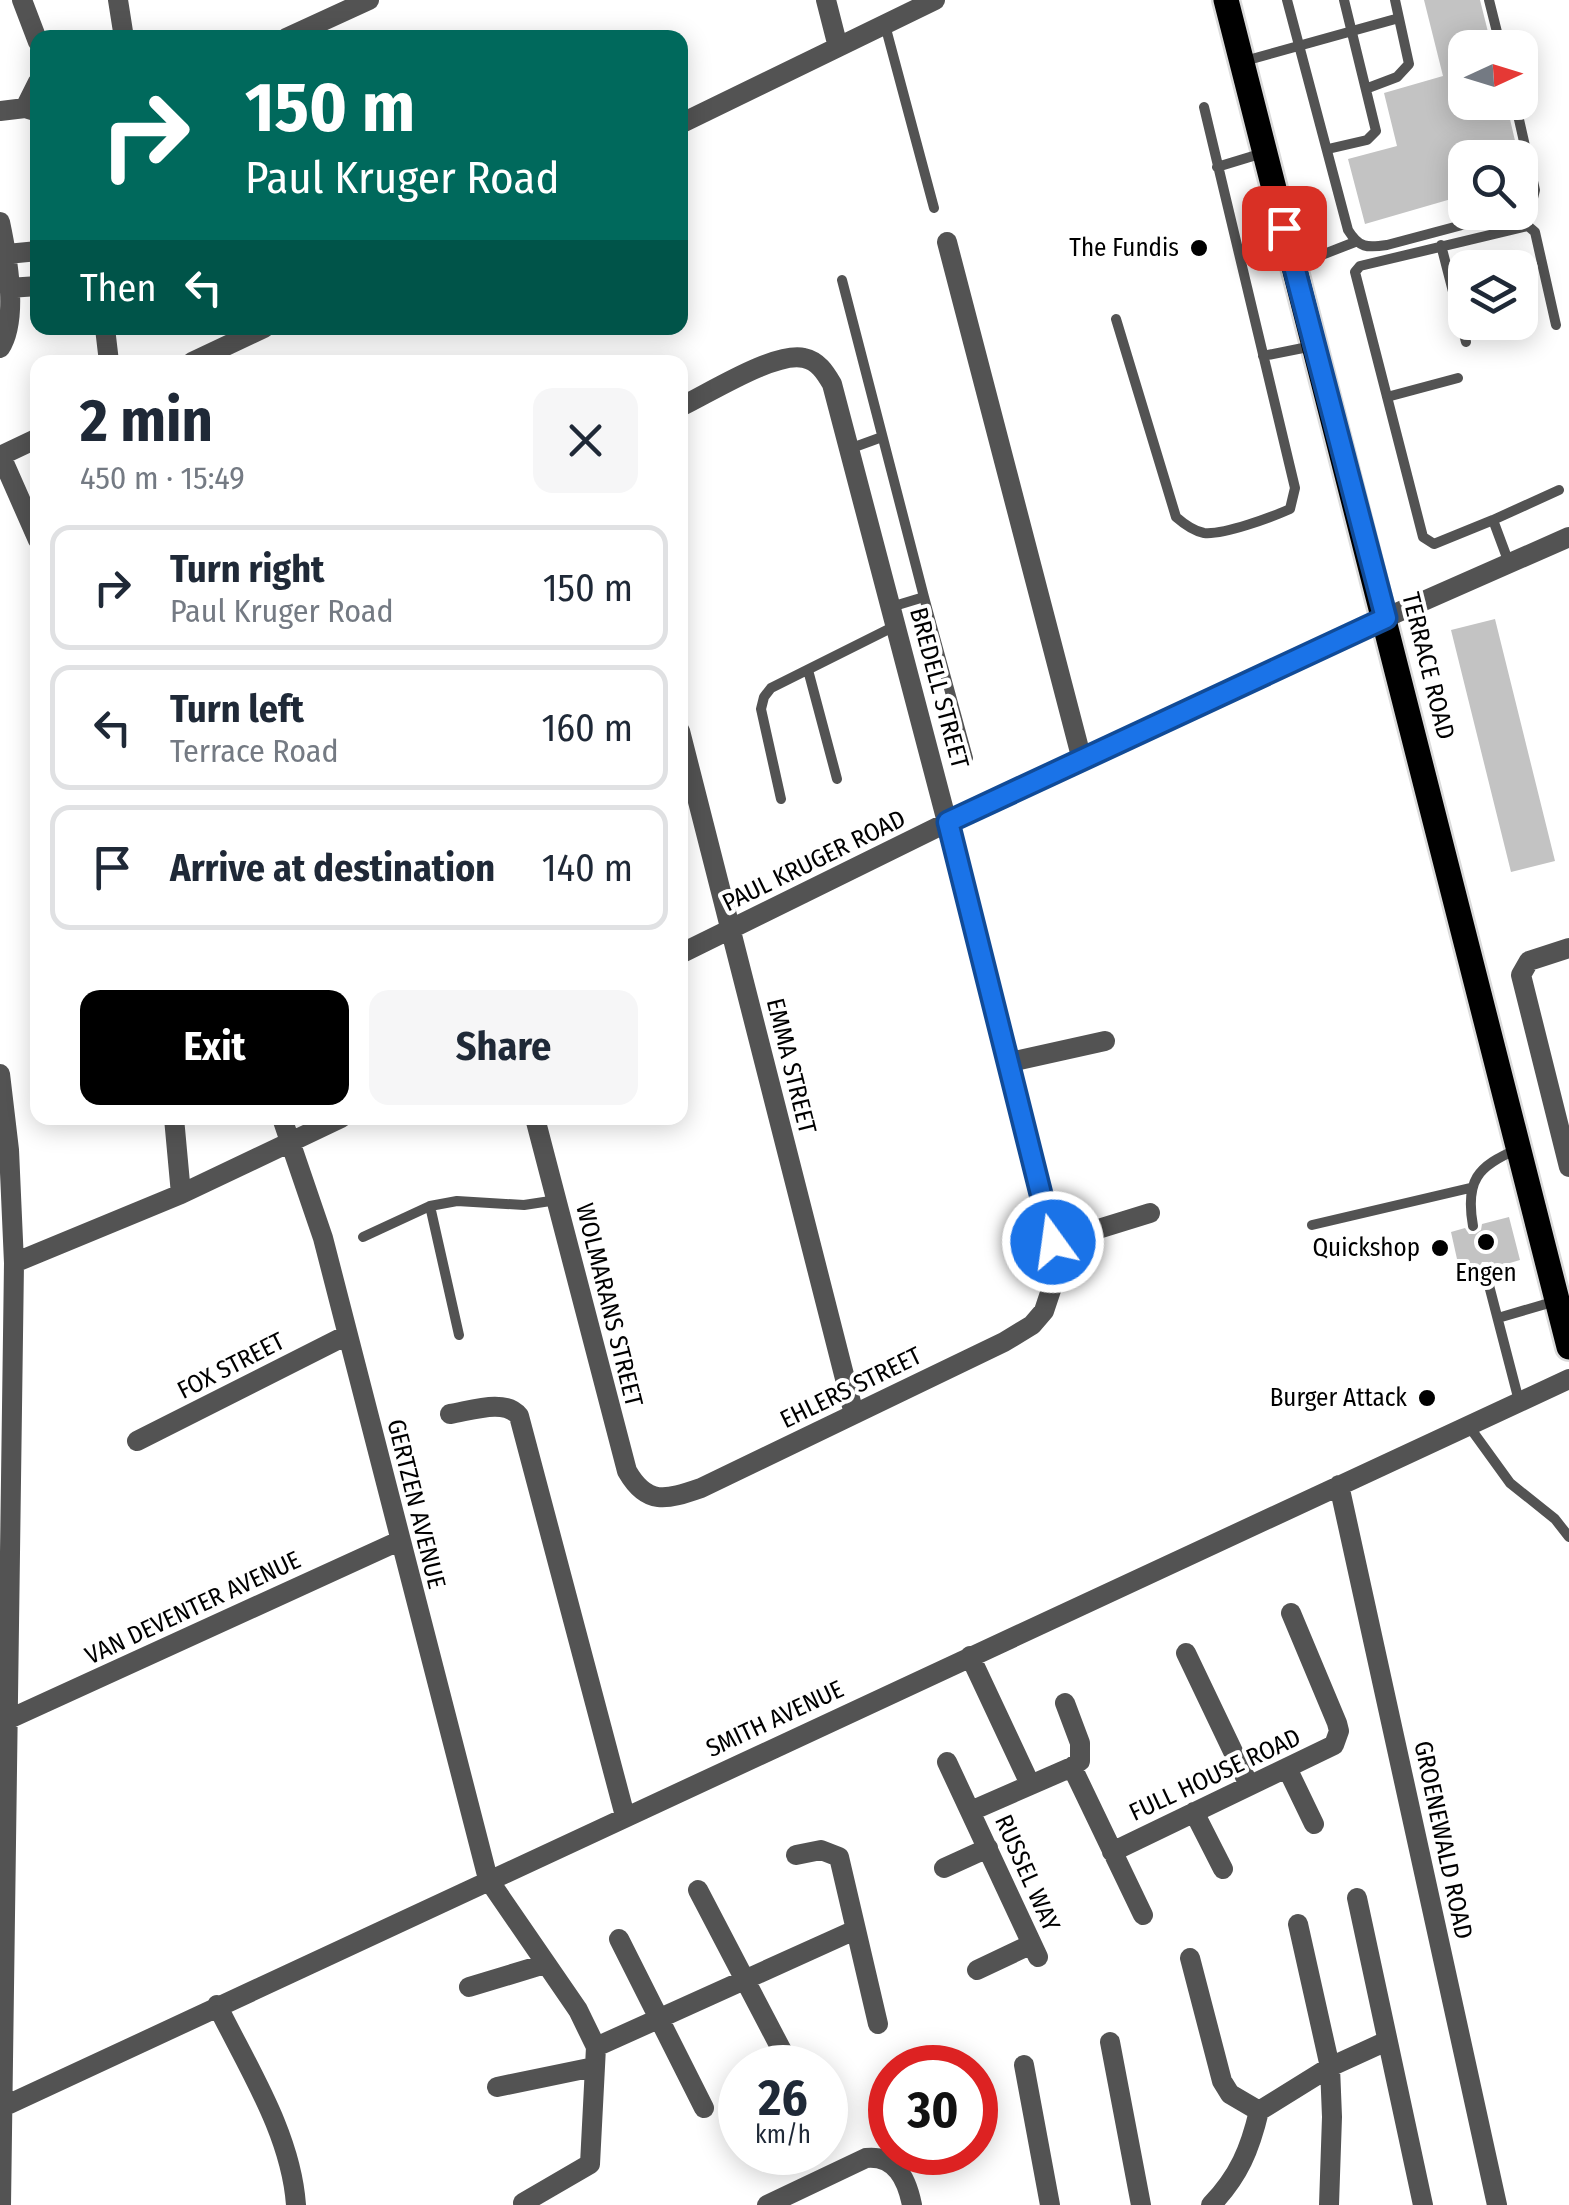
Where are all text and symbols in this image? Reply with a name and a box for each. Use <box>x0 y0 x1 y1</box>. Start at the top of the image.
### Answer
north arrow <box>1448 30 1538 120</box>
map controls <box>1448 30 1538 340</box>
text: 150 m <box>245 66 415 150</box>
icon: right <box>80 70 210 200</box>
button: search <box>1448 140 1538 230</box>
text: Paul Kruger Road <box>245 151 560 205</box>
pin <box>1242 186 1327 271</box>
icon: arrive <box>1257 201 1312 256</box>
place label: The Fundis <box>1069 233 1179 263</box>
marker: The Fundis <box>1188 237 1210 259</box>
button: layers <box>1448 250 1538 340</box>
icon: left <box>176 260 231 315</box>
text: Then <box>80 265 156 311</box>
text: 2 min <box>80 385 213 457</box>
button: close <box>533 388 638 493</box>
text: 450 m · 15:49 <box>80 459 245 497</box>
text: Turn right <box>170 546 324 592</box>
icon: right <box>85 560 140 615</box>
text: 150 m <box>543 565 633 611</box>
street label: TERRACE ROAD <box>1395 589 1461 743</box>
text: Paul Kruger Road <box>170 592 394 630</box>
street label: BREDELL STREET <box>903 604 975 772</box>
text: Turn left <box>170 686 304 732</box>
icon: left <box>85 700 140 755</box>
text: 160 m <box>541 705 633 751</box>
text: Terrace Road <box>170 732 339 770</box>
street label: PAUL KRUGER ROAD <box>718 804 910 918</box>
icon: arrive <box>85 840 140 895</box>
text: Arrive at destination <box>170 845 495 891</box>
text: 140 m <box>542 845 633 891</box>
button: Exit <box>80 990 349 1105</box>
button: Share <box>369 990 638 1105</box>
street label: EMMA STREET <box>760 995 822 1137</box>
position arrow <box>1001 1190 1105 1294</box>
street label: WOLMARANS STREET <box>569 1200 649 1410</box>
marker: Engen <box>1475 1231 1497 1253</box>
place label: Quickshop <box>1312 1233 1420 1263</box>
marker: Quickshop <box>1429 1237 1451 1259</box>
place label: Engen <box>1455 1258 1517 1288</box>
street label: FOX STREET <box>172 1326 290 1406</box>
street label: EHLERS STREET <box>775 1341 927 1435</box>
place label: Burger Attack <box>1270 1383 1407 1413</box>
marker: Burger Attack <box>1416 1387 1438 1409</box>
street label: GERTZEN AVENUE <box>380 1416 452 1592</box>
street label: VAN DEVENTER AVENUE <box>81 1545 305 1671</box>
street label: SMITH AVENUE <box>702 1674 848 1764</box>
street label: FULL HOUSE ROAD <box>1125 1722 1305 1828</box>
street label: GROENEWALD ROAD <box>1407 1738 1479 1942</box>
street label: RUSSEL WAY <box>988 1810 1066 1936</box>
speed limit sign: 30 <box>868 2045 998 2175</box>
text: 26 <box>758 2068 808 2128</box>
text: km/h <box>755 2120 811 2150</box>

